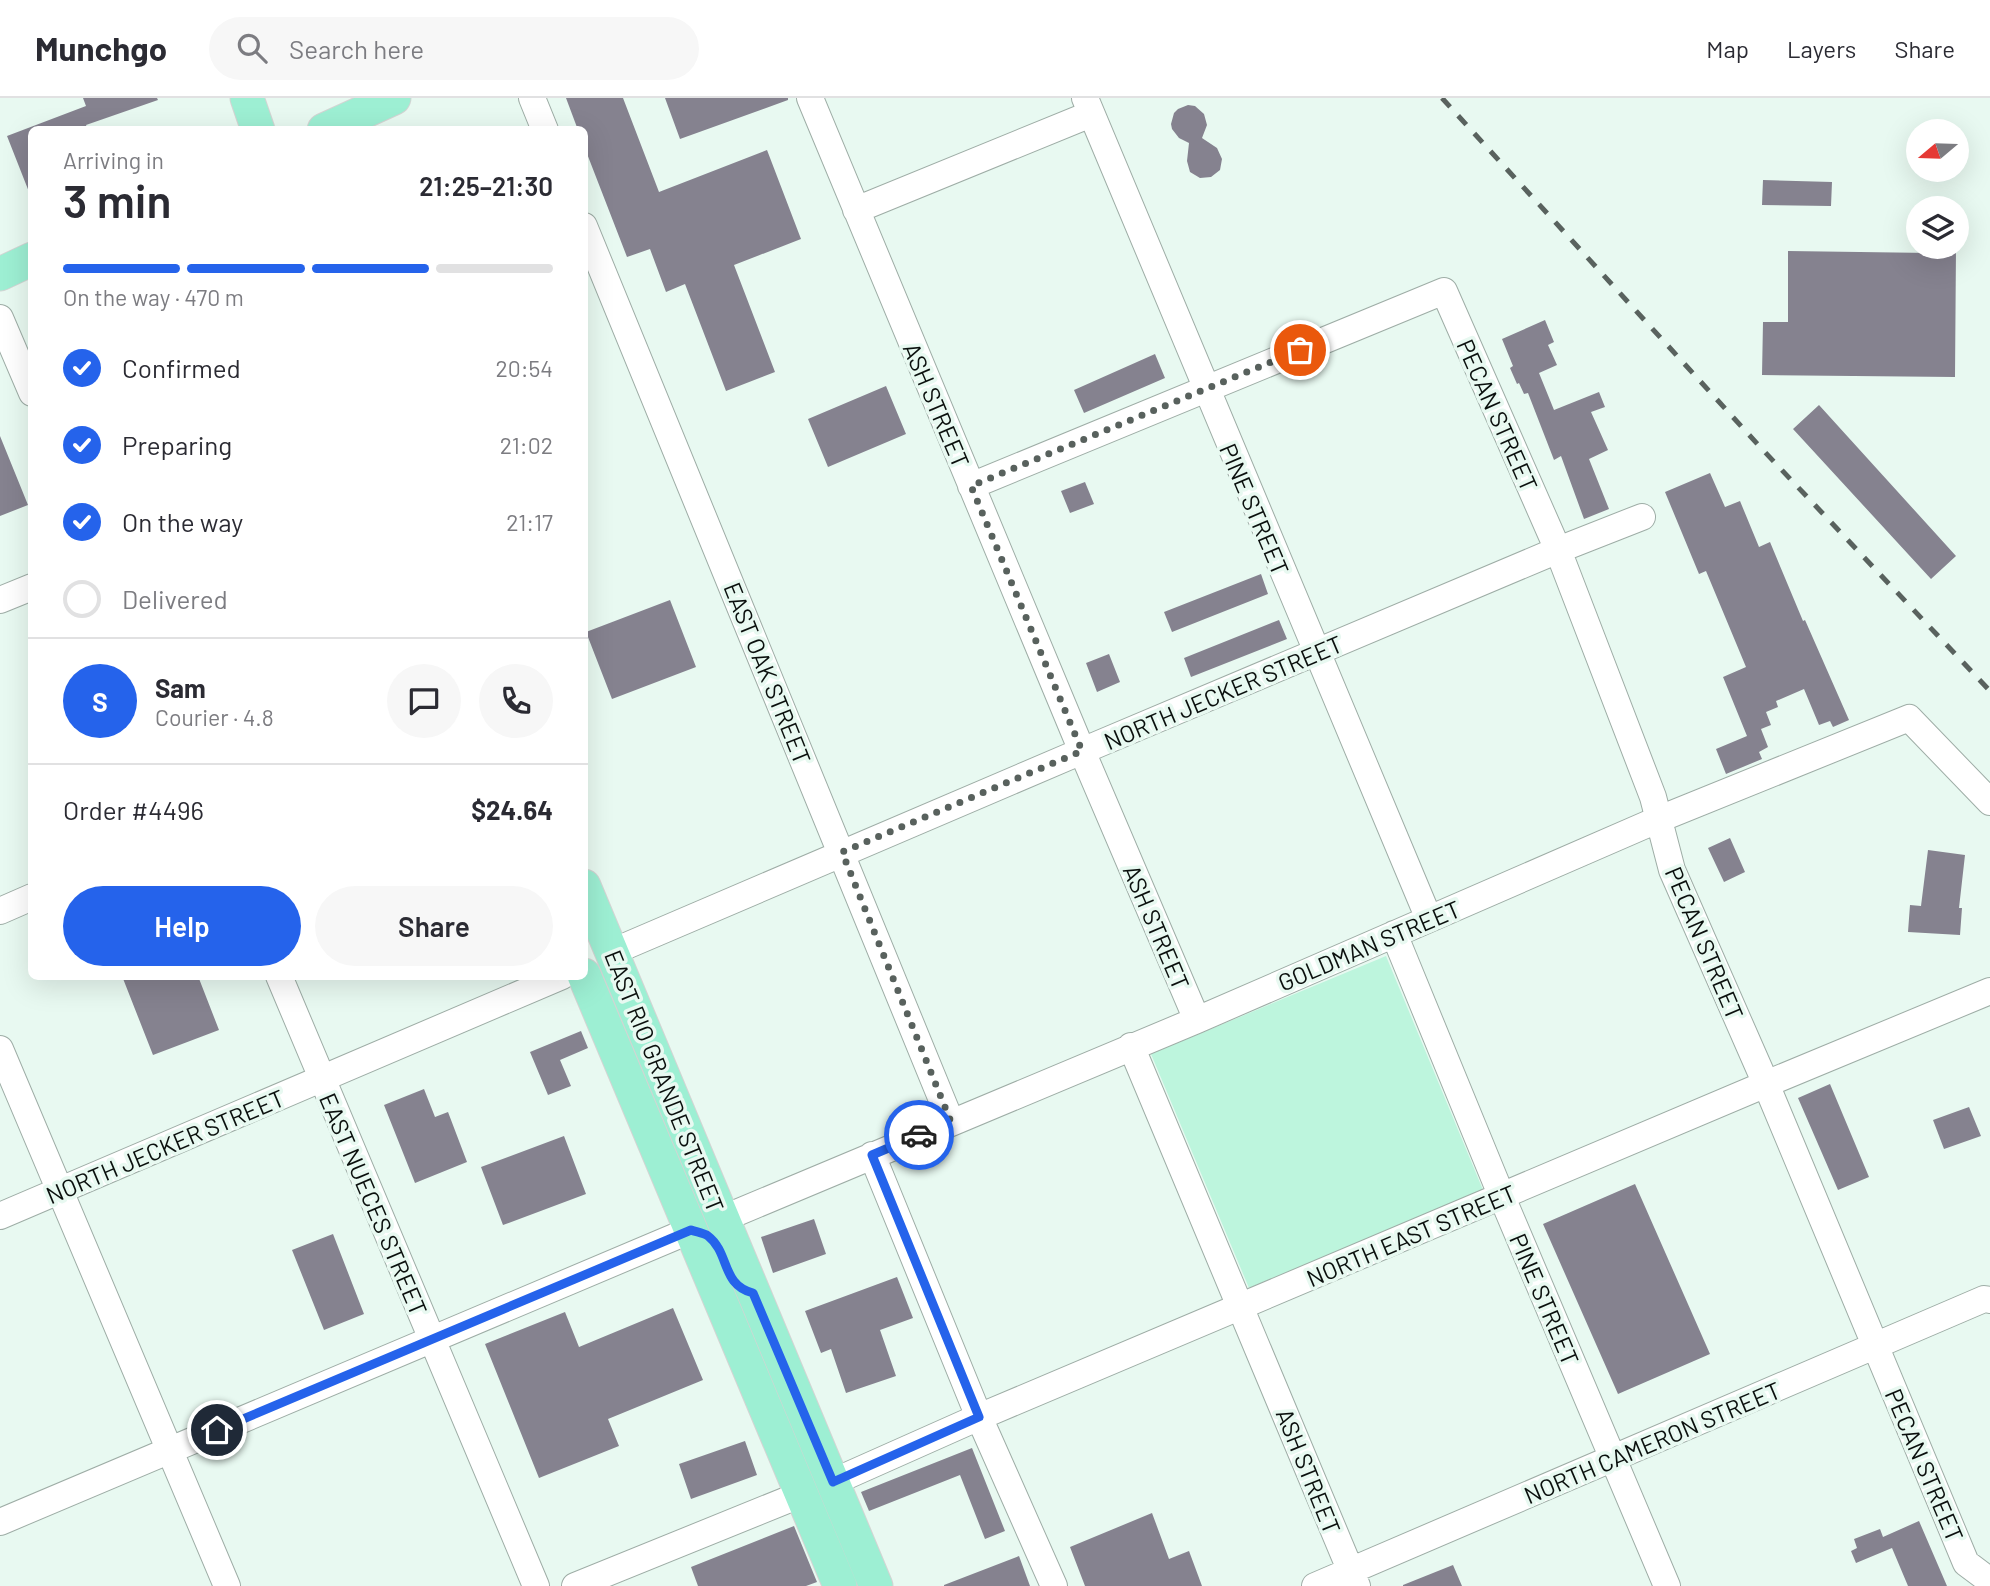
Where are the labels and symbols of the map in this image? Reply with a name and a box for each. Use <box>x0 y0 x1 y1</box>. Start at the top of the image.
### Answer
north arrow <box>1906 119 1969 182</box>
pin <box>1270 320 1330 380</box>
street label: PECAN STREET <box>1452 334 1544 496</box>
street label: ASH STREET <box>898 338 976 472</box>
street label: PINE STREET <box>1214 439 1296 579</box>
street label: EAST OAK STREET <box>718 578 818 768</box>
street label: NORTH JECKER STREET <box>1099 629 1347 755</box>
street label: ASH STREET <box>1118 860 1196 994</box>
street label: PECAN STREET <box>1660 862 1750 1024</box>
street label: GOLDMAN STREET <box>1273 893 1465 997</box>
street label: EAST RIO GRANDE STREET <box>599 946 731 1216</box>
street label: NORTH JECKER STREET <box>41 1083 289 1209</box>
street label: EAST NUECES STREET <box>314 1088 434 1320</box>
courier <box>884 1100 954 1170</box>
street label: NORTH EAST STREET <box>1302 1178 1520 1292</box>
street label: PINE STREET <box>1504 1229 1586 1369</box>
street label: NORTH CAMERON STREET <box>1519 1375 1785 1509</box>
street label: PECAN STREET <box>1880 1384 1970 1546</box>
pin <box>187 1400 247 1460</box>
street label: ASH STREET <box>1271 1404 1347 1538</box>

